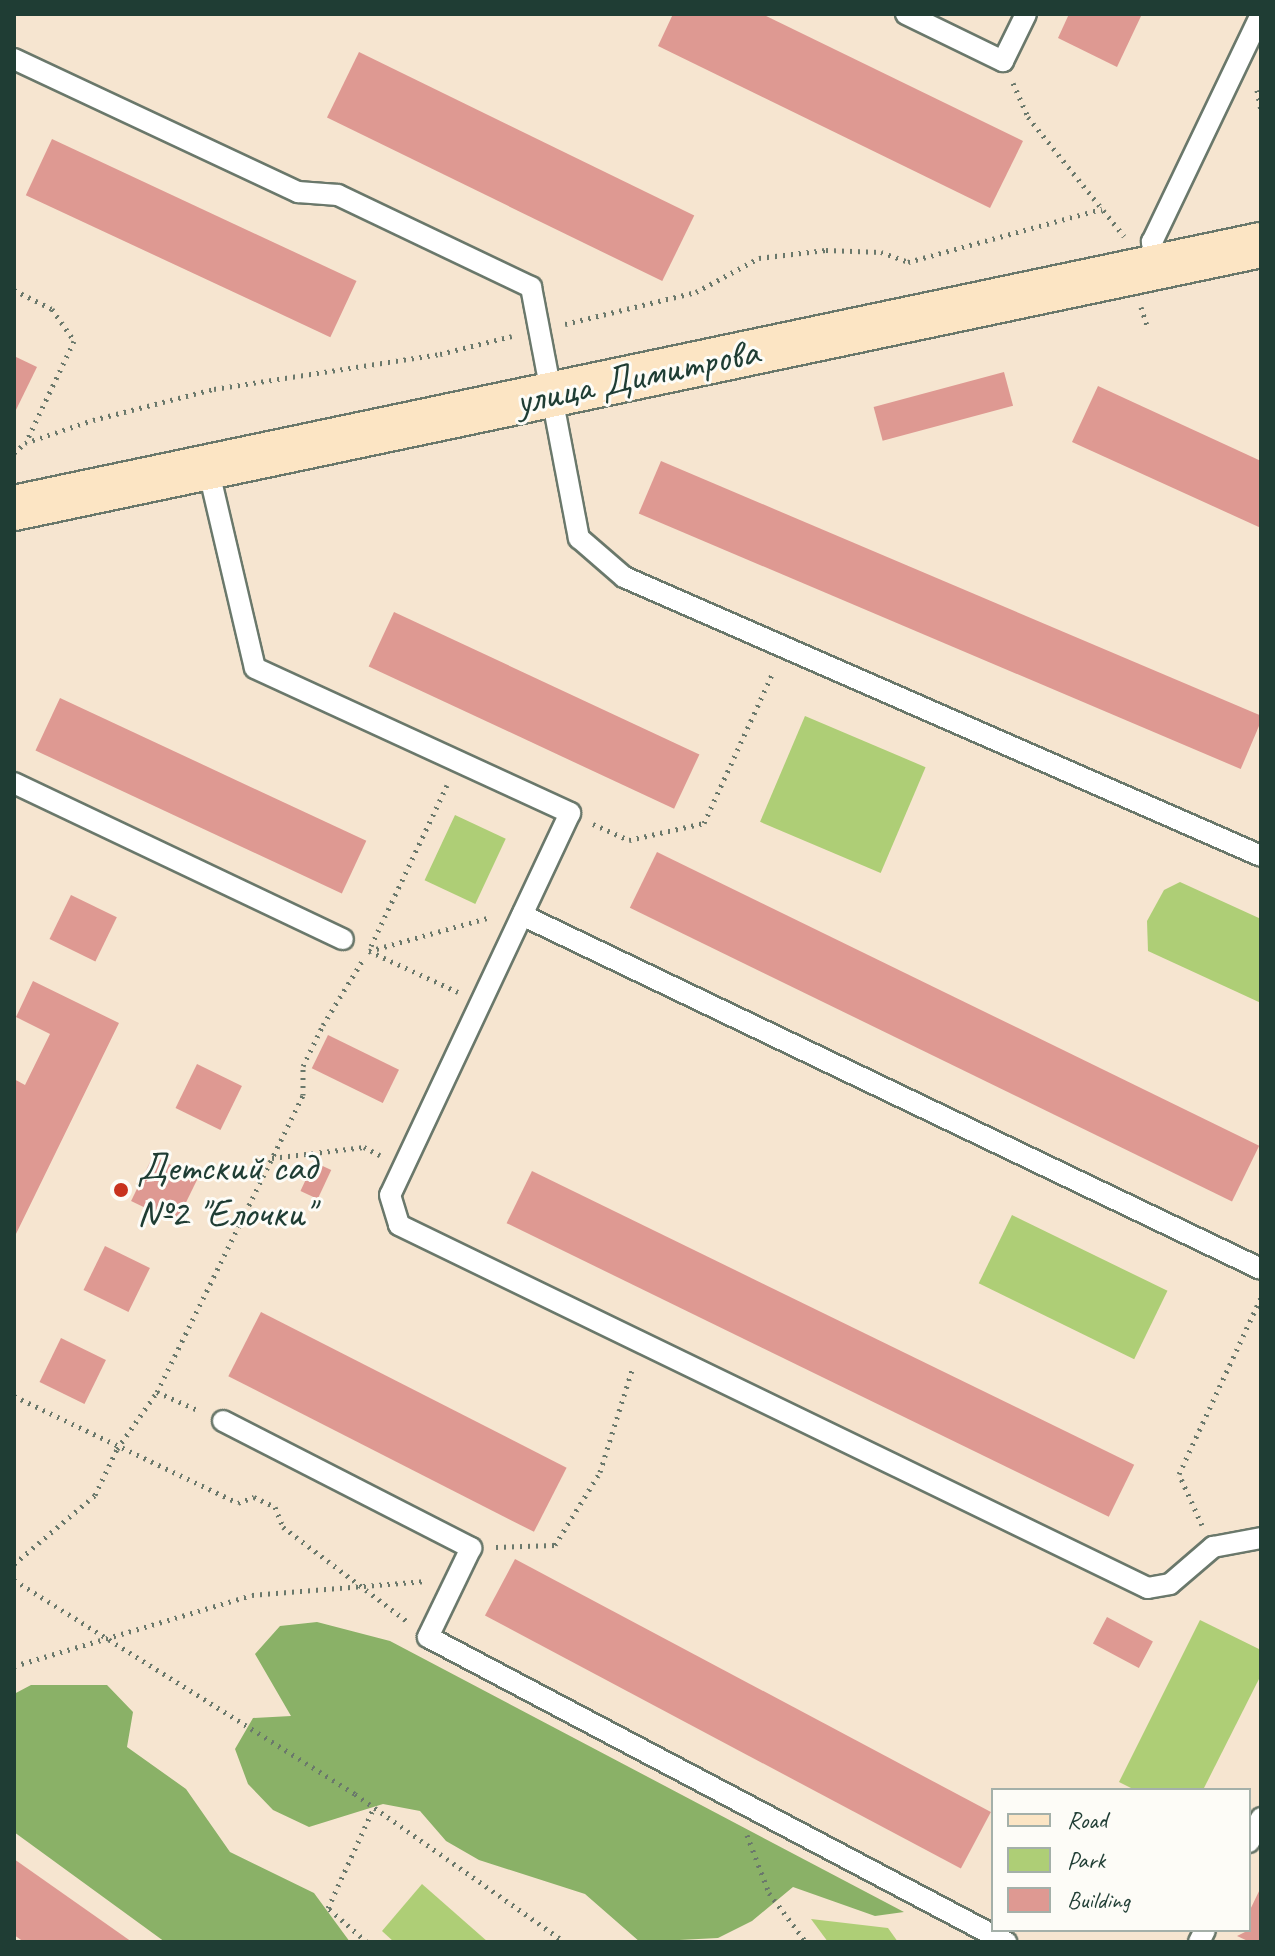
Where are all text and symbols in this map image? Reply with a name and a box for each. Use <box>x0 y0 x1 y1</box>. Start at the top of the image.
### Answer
street label: улица Димитрова <box>509 326 765 426</box>
place label: Детский сад №2 "Елочки" <box>137 1143 316 1237</box>
marker: Детский сад №2 "Елочки" <box>112 1181 130 1199</box>
legend <box>991 1788 1251 1932</box>
text: Road <box>1067 1805 1107 1835</box>
text: Park <box>1067 1845 1105 1875</box>
text: Building <box>1067 1885 1130 1915</box>

